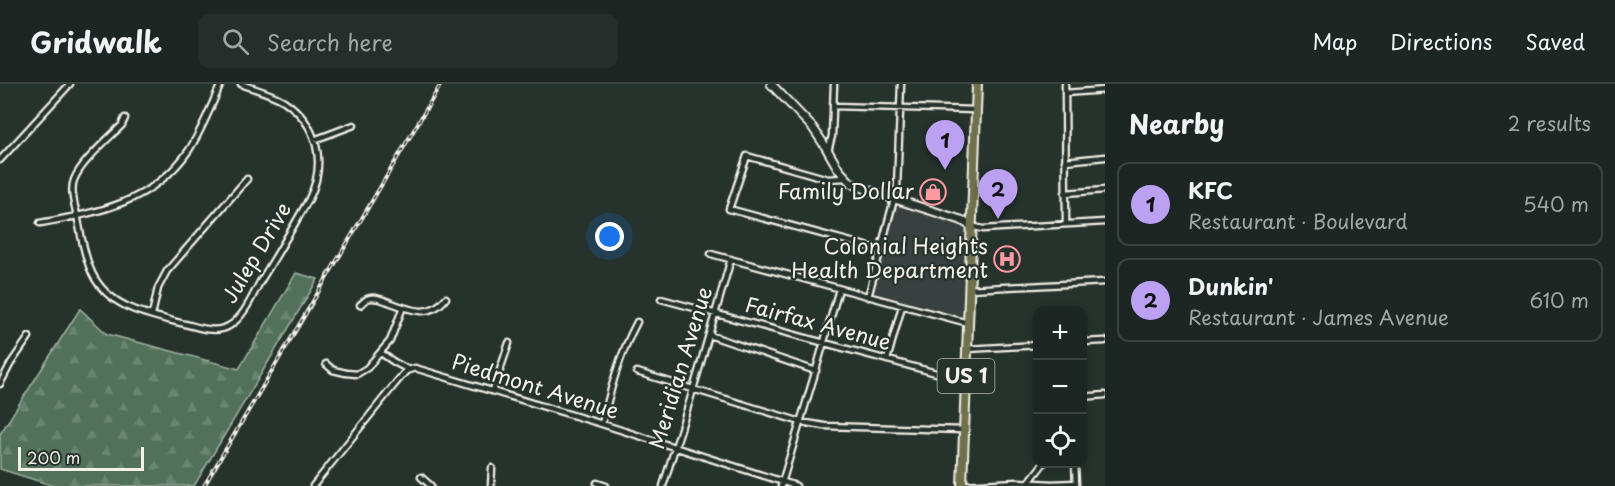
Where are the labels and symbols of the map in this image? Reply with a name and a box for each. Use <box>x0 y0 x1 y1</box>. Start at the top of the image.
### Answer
pin: 1 <box>926 120 964 170</box>
pin: 2 <box>978 170 1018 219</box>
place label: Family Dollar <box>778 174 915 206</box>
shop icon: Family Dollar <box>918 177 948 207</box>
street label: Julep Drive <box>212 195 298 309</box>
your location <box>595 222 624 251</box>
place label: Colonial Heights Health Department <box>791 229 988 285</box>
hospital icon: Colonial Heights Health Department <box>992 244 1022 274</box>
street label: Meridian Avenue <box>639 282 719 453</box>
street label: Fairfax Avenue <box>742 287 895 357</box>
street label: Piedmont Avenue <box>448 344 623 426</box>
road number: US 1 <box>938 359 994 393</box>
scale bar <box>18 444 144 472</box>

